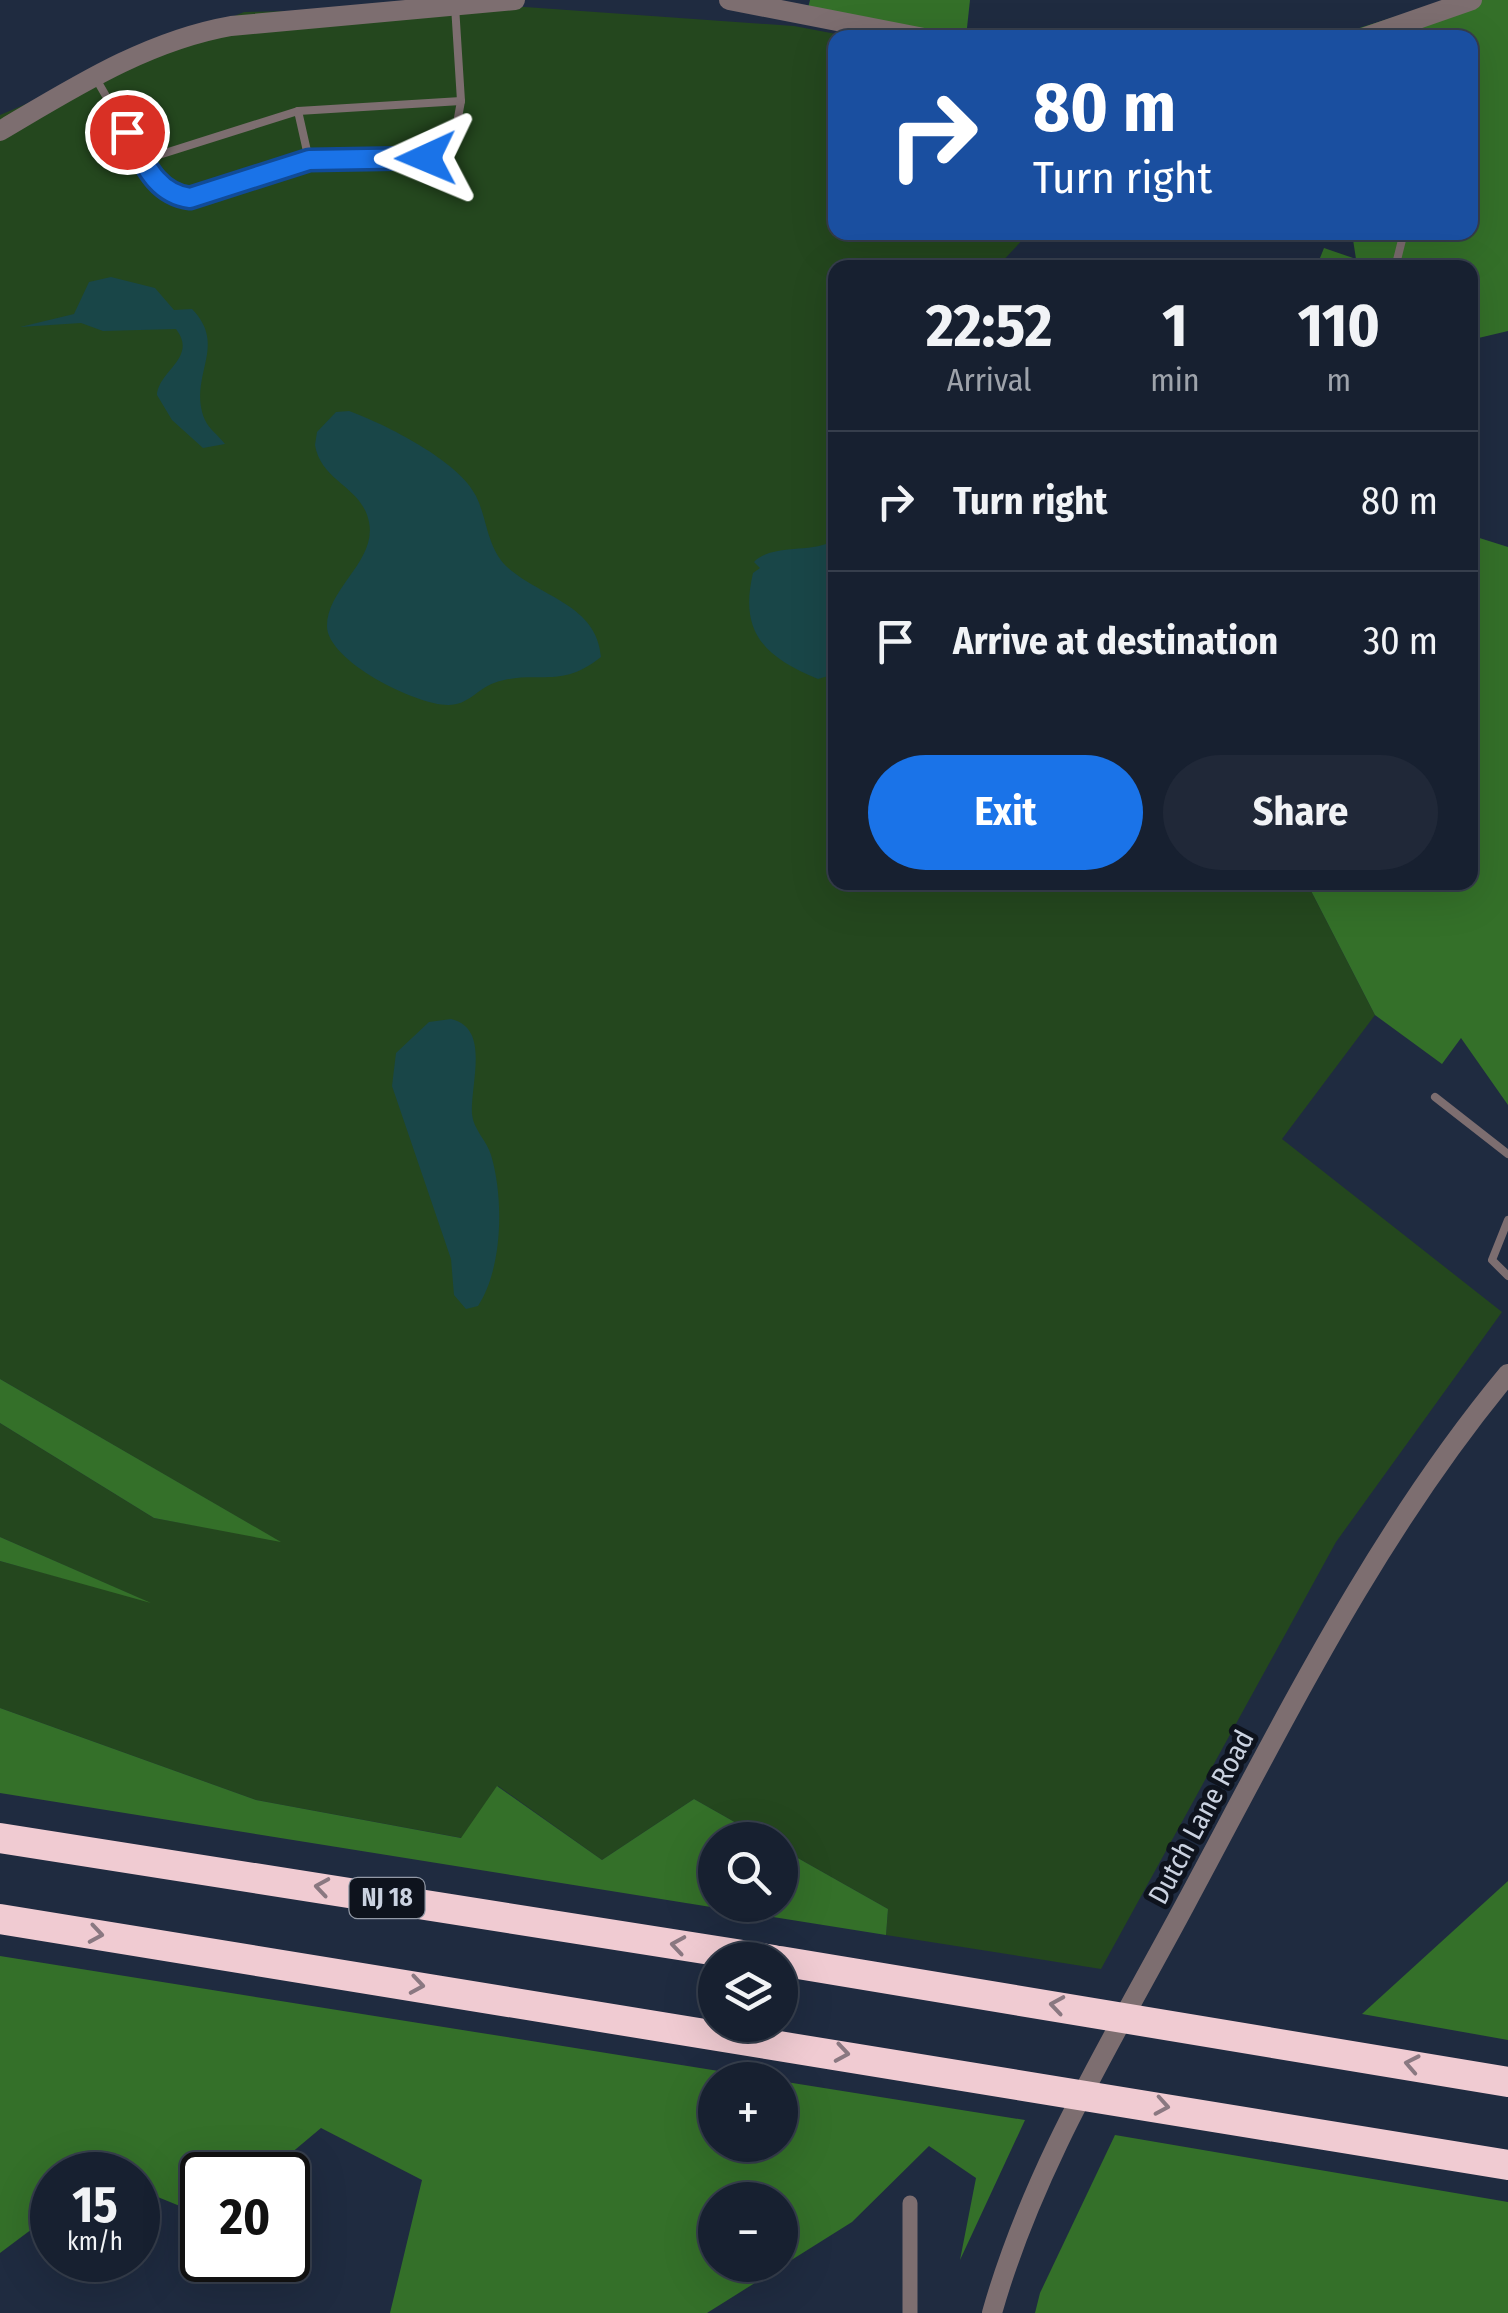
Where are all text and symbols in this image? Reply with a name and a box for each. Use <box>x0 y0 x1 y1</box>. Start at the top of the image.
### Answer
text: 80 m <box>1033 66 1176 150</box>
icon: right <box>868 70 998 200</box>
pin <box>85 90 170 175</box>
icon: arrive <box>100 105 155 160</box>
position arrow <box>374 106 478 210</box>
text: Turn right <box>1033 151 1212 205</box>
text: 22:52 <box>926 290 1052 362</box>
text: 1 <box>1162 290 1188 362</box>
text: 110 <box>1298 290 1380 362</box>
text: Arrival <box>947 361 1032 399</box>
text: min <box>1150 361 1200 399</box>
text: m <box>1327 361 1351 399</box>
icon: right <box>868 474 923 529</box>
text: Turn right <box>953 478 1107 524</box>
text: 80 m <box>1361 478 1438 524</box>
icon: arrive <box>868 614 923 669</box>
text: Arrive at destination <box>953 618 1278 664</box>
text: 30 m <box>1363 618 1438 664</box>
button: Exit <box>868 755 1143 870</box>
button: Share <box>1163 755 1438 870</box>
street label: Dutch Lane Road <box>1141 1724 1261 1910</box>
map controls <box>698 1822 798 2282</box>
button: search <box>698 1822 798 1922</box>
one-way arrow <box>314 1878 331 1899</box>
road number: NJ 18 <box>350 1878 424 1918</box>
one-way arrow <box>88 1923 105 1944</box>
one-way arrow <box>669 1935 686 1956</box>
button: layers <box>698 1942 798 2042</box>
one-way arrow <box>409 1974 426 1995</box>
one-way arrow <box>1049 1996 1065 2017</box>
one-way arrow <box>834 2042 850 2063</box>
one-way arrow <box>1404 2054 1420 2075</box>
button: + <box>698 2062 798 2162</box>
one-way arrow <box>1154 2095 1171 2116</box>
speed limit sign: 20 <box>180 2152 310 2282</box>
text: 15 <box>72 2175 118 2235</box>
button: − <box>698 2182 798 2282</box>
text: km/h <box>67 2227 123 2257</box>

